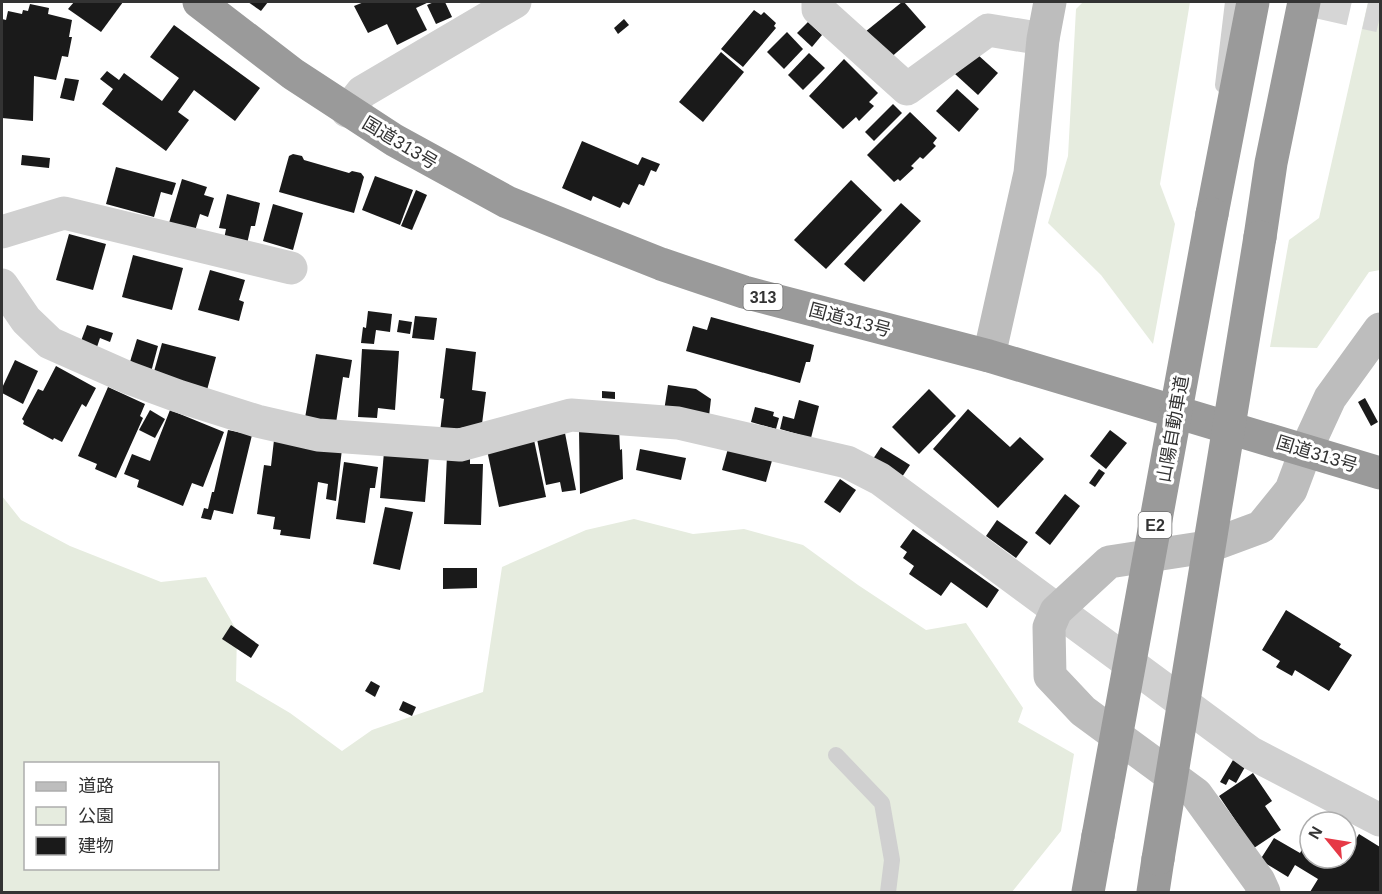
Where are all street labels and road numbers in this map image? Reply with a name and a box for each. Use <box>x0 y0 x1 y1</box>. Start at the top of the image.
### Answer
street label: 国道313号 <box>359 113 441 173</box>
road number: 313 <box>744 284 783 310</box>
street label: 国道313号 <box>807 299 893 341</box>
street label: 山陽自動車道 <box>1154 374 1192 484</box>
street label: 国道313号 <box>1274 432 1360 476</box>
road number: E2 <box>1138 512 1172 538</box>

